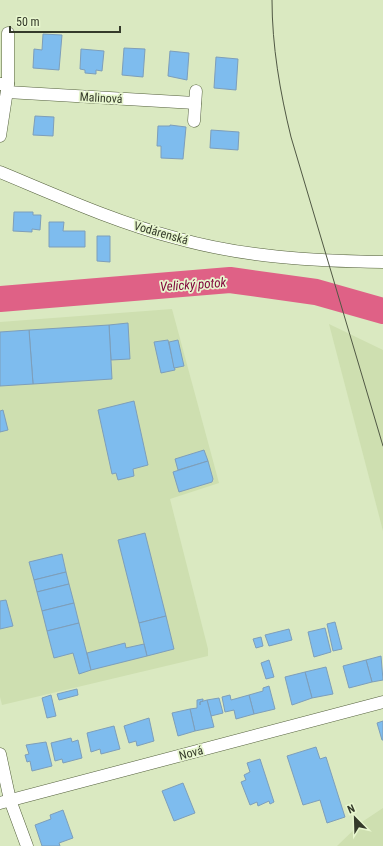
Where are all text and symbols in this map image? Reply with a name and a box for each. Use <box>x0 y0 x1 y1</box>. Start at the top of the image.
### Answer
scale bar <box>10 8 120 34</box>
text: 50 m <box>16 15 40 29</box>
street label: Malinová <box>79 90 123 106</box>
street label: Vodárenská <box>132 219 190 247</box>
water label: Velický potok <box>159 275 227 294</box>
street label: Nová <box>178 743 205 763</box>
north arrow <box>335 798 375 838</box>
text: N <box>346 802 357 817</box>

